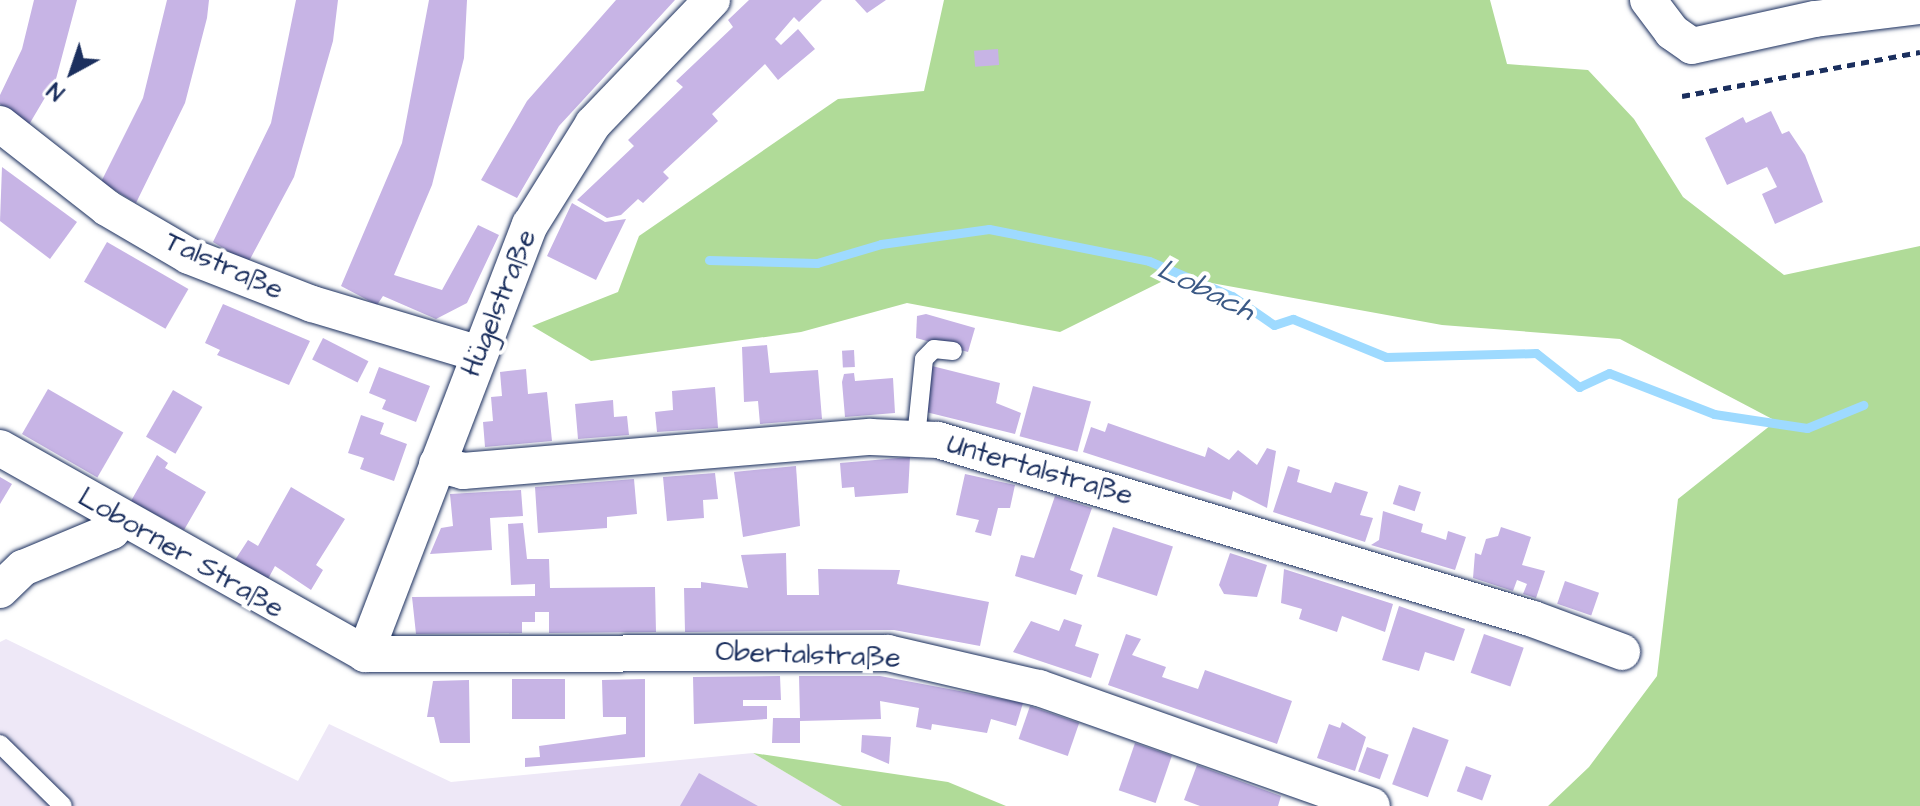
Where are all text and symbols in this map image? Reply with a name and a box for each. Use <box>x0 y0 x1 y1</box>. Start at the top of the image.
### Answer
north arrow <box>32 32 112 112</box>
text: N <box>41 74 72 107</box>
street label: Talstraße <box>160 225 288 307</box>
street label: Hügelstraße <box>454 225 544 381</box>
water label: Lobach <box>1152 251 1260 329</box>
street label: Untertalstraße <box>943 427 1137 513</box>
street label: Loborner Straße <box>72 480 290 626</box>
street label: Obertalstraße <box>715 635 901 675</box>

